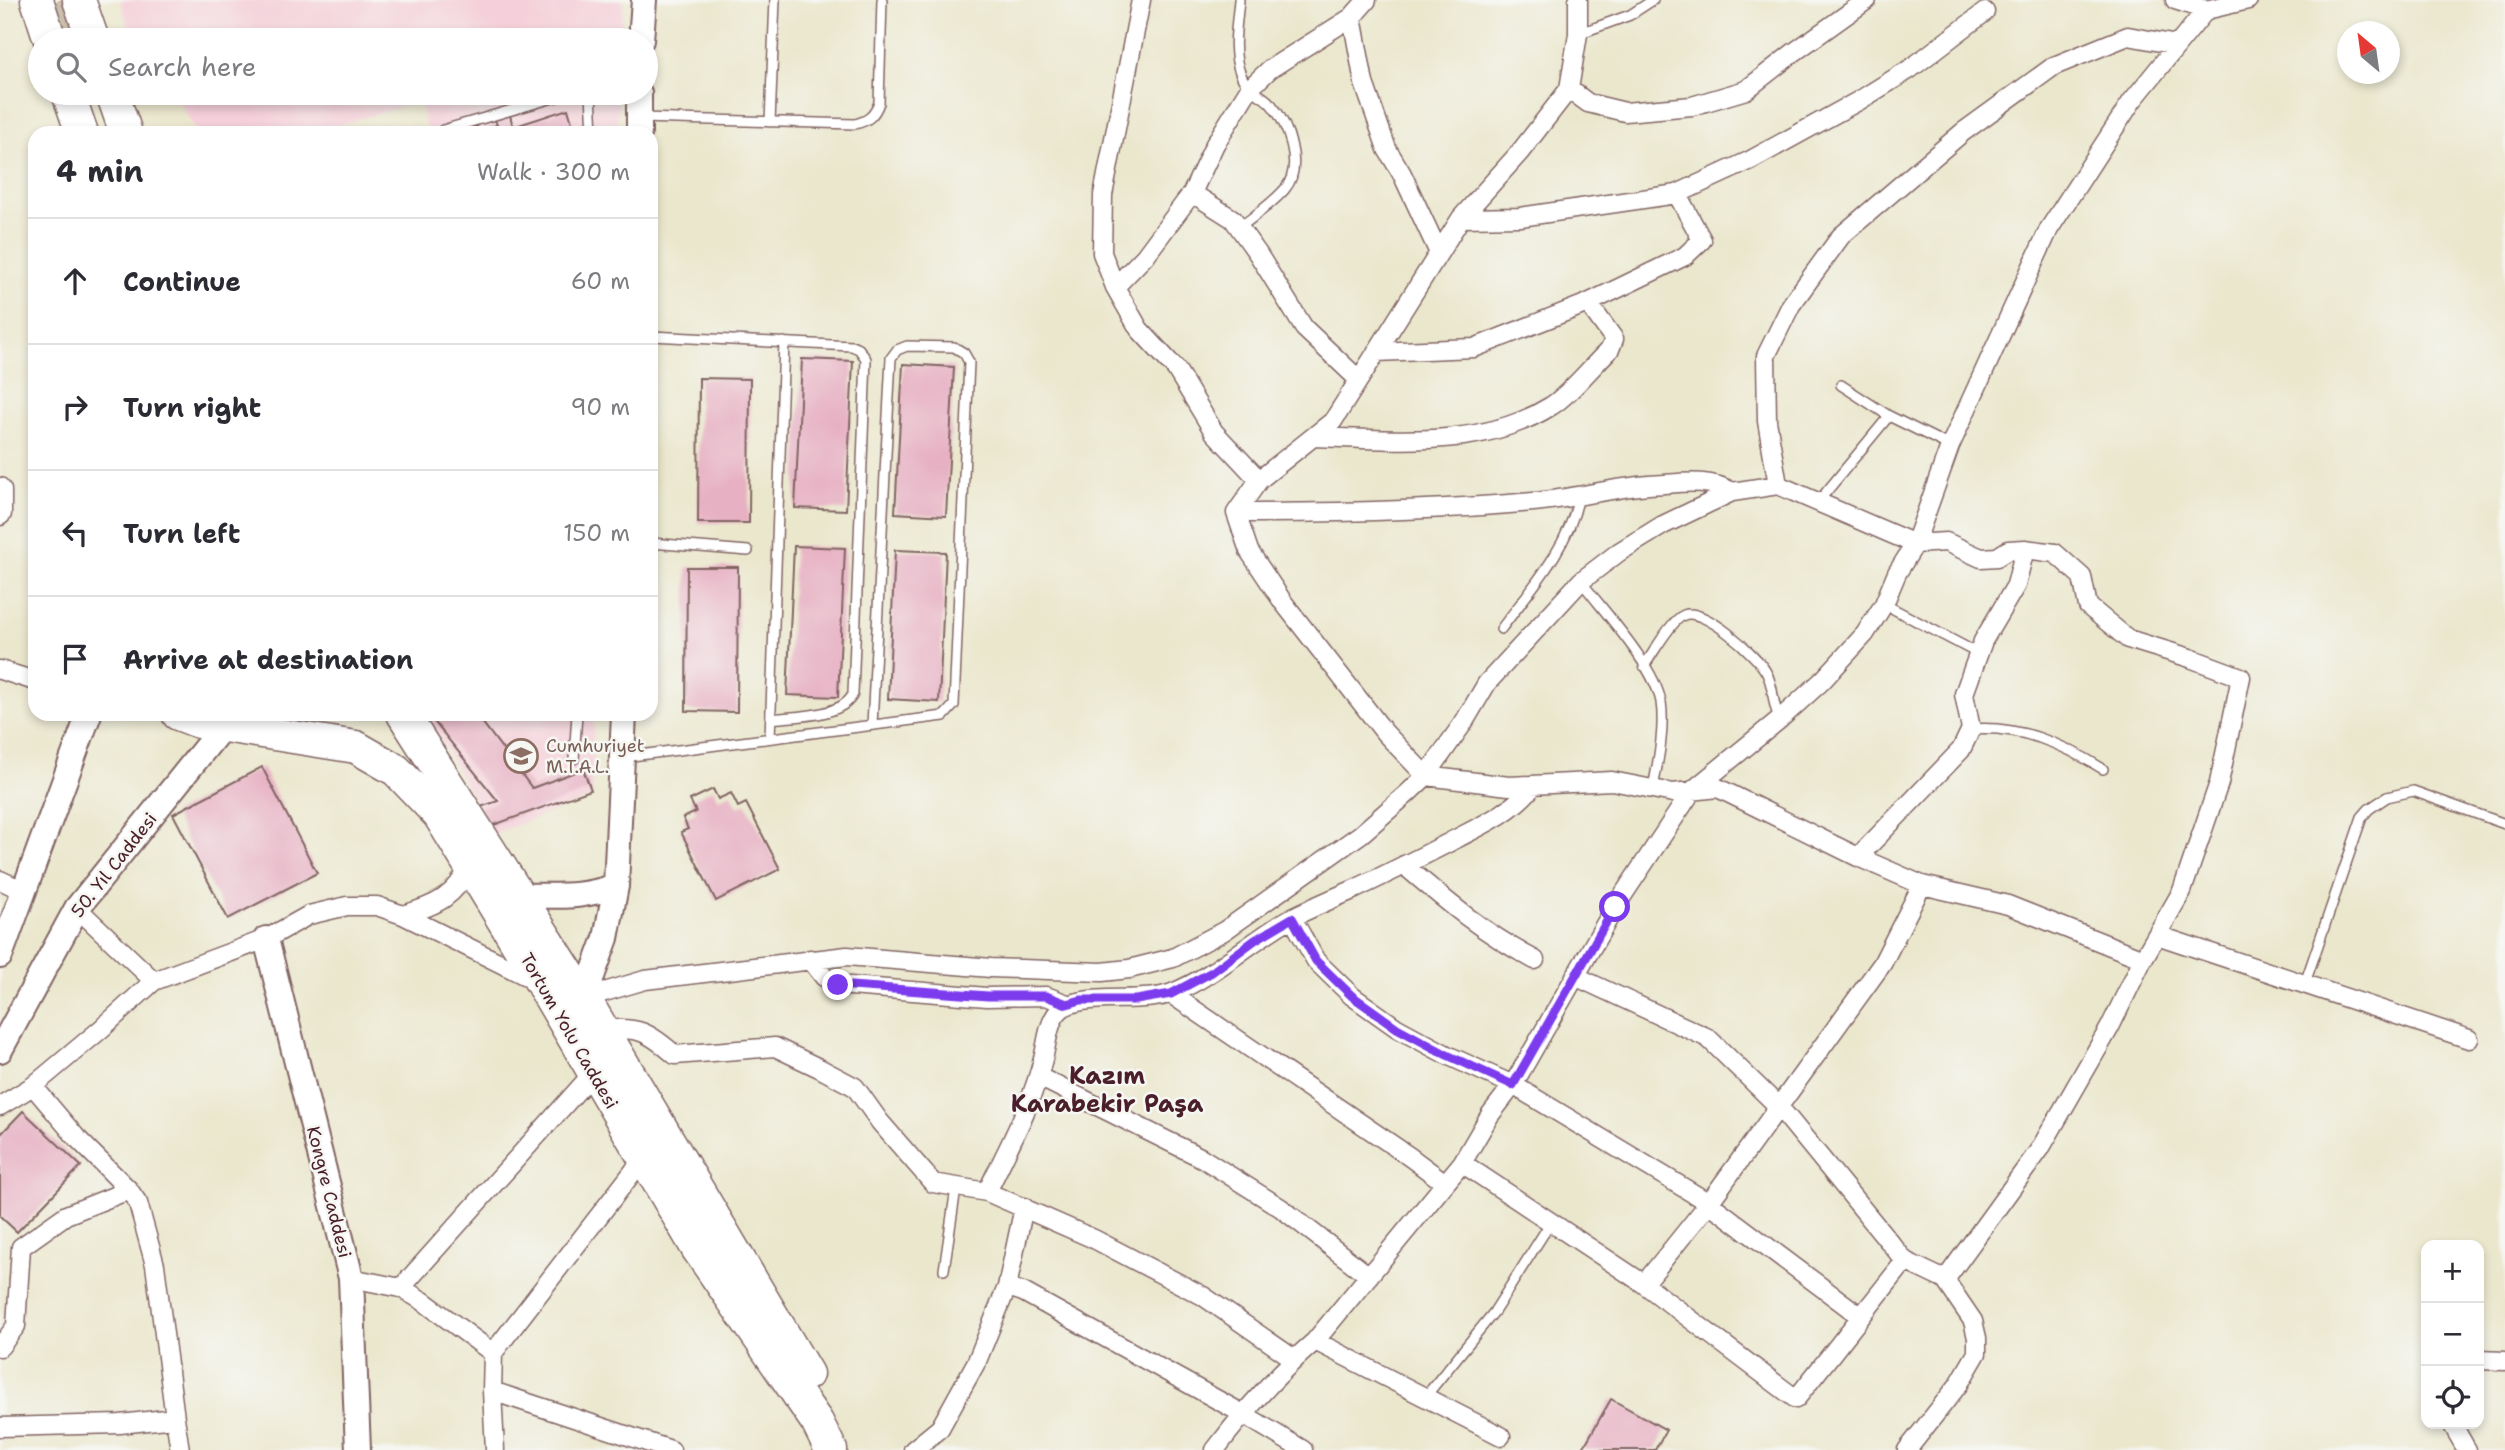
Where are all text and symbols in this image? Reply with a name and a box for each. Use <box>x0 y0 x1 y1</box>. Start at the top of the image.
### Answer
north arrow <box>2337 21 2400 84</box>
search box <box>28 28 658 105</box>
icon: search <box>52 48 90 86</box>
text: Search here <box>108 49 257 84</box>
text: 4 min <box>56 151 143 192</box>
text: Walk · 300 m <box>477 157 630 187</box>
icon: ahead <box>56 262 94 300</box>
text: Continue <box>123 264 241 299</box>
text: 60 m <box>571 266 630 296</box>
icon: right <box>56 388 94 426</box>
text: Turn right <box>123 390 261 425</box>
text: 90 m <box>570 392 630 422</box>
icon: left <box>56 514 94 552</box>
text: Turn left <box>123 516 240 551</box>
text: 150 m <box>563 518 630 548</box>
icon: arrive <box>56 640 94 678</box>
text: Arrive at destination <box>123 642 413 677</box>
place label: Cumhuriyet M.T.A.L. <box>546 734 645 779</box>
school or university icon: Cumhuriyet M.T.A.L. <box>502 737 540 775</box>
street label: 50. Yıl Caddesi <box>66 808 162 922</box>
route start <box>1599 891 1630 922</box>
street label: Tortum Yolu Caddesi <box>514 949 624 1113</box>
route end <box>822 969 853 1000</box>
district label: Kazım Karabekir Paşa <box>1011 1060 1204 1120</box>
street label: Kongre Caddesi <box>301 1124 357 1260</box>
map controls <box>2421 1240 2484 1429</box>
button: + <box>2421 1240 2484 1303</box>
button: − <box>2421 1303 2484 1366</box>
button: locate <box>2421 1366 2484 1429</box>

